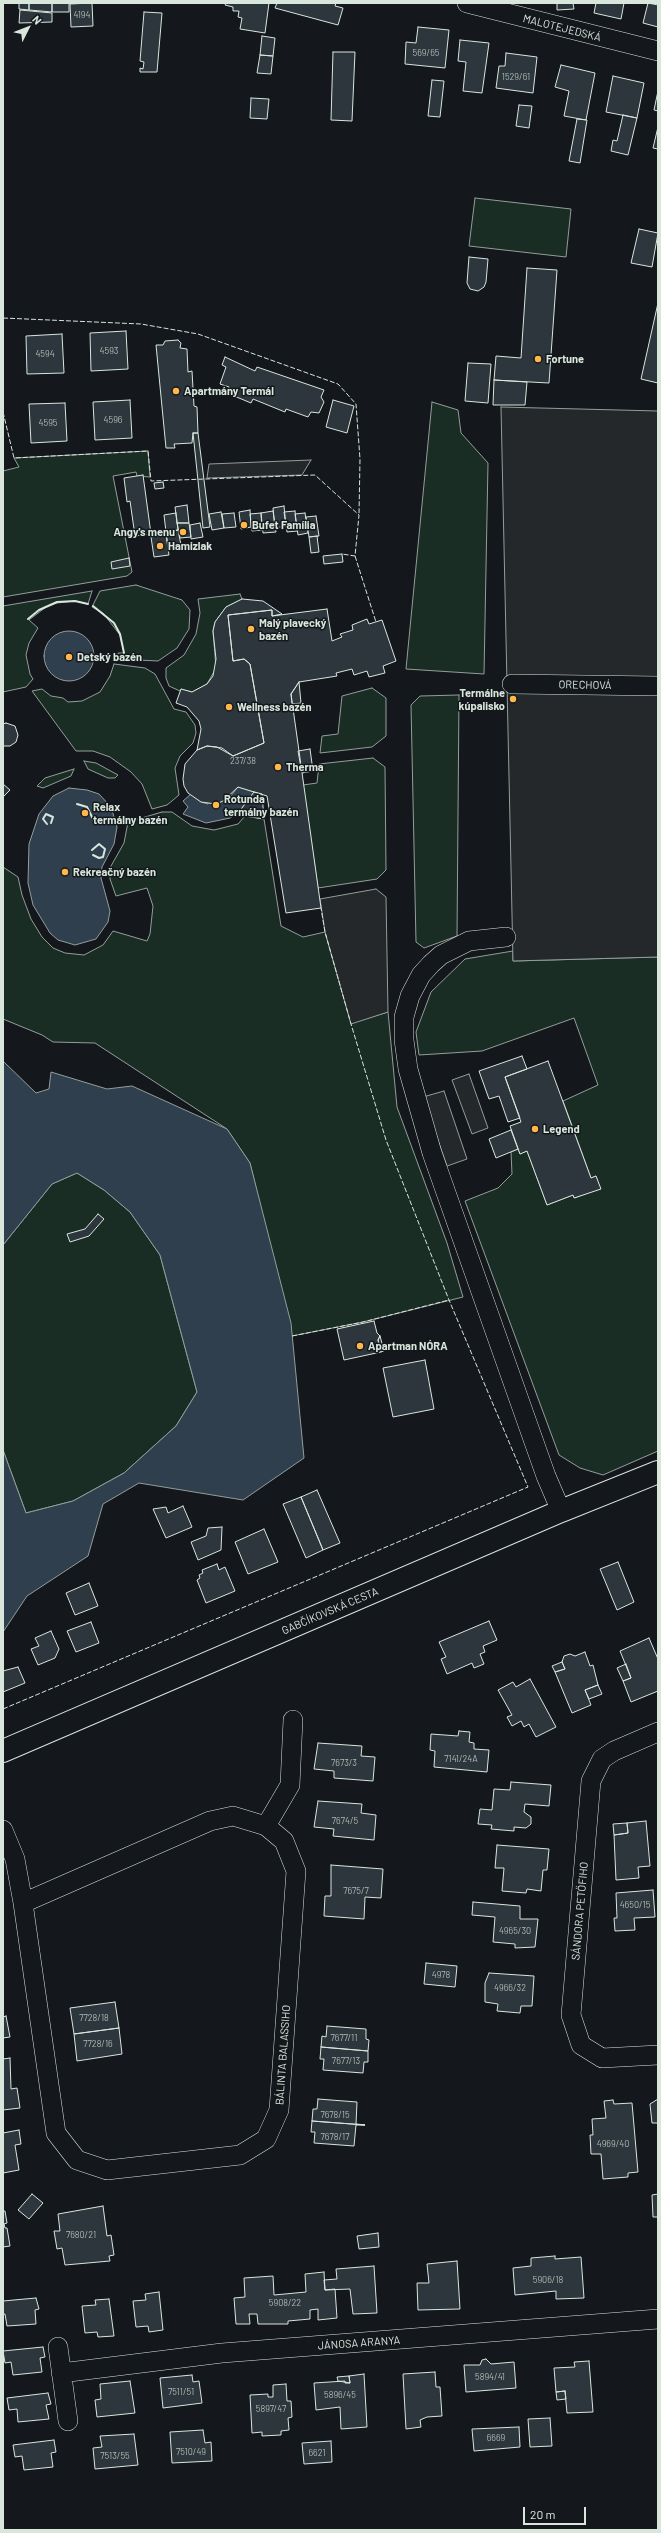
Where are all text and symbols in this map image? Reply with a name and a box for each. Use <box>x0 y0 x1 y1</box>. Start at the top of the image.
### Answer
north arrow <box>8 8 48 48</box>
house number: 4194 <box>74 10 90 20</box>
street label: MALOTEJEDSKÁ <box>521 12 603 44</box>
text: N <box>30 13 45 27</box>
house number: 569/65 <box>413 48 439 58</box>
house number: 1529/61 <box>502 72 530 82</box>
house number: 4593 <box>100 346 118 356</box>
house number: 4594 <box>35 349 55 359</box>
place label: Fortune <box>546 352 584 366</box>
marker: Fortune <box>533 354 543 364</box>
place label: Apartmány Termál <box>184 384 274 398</box>
marker: Apartmány Termál <box>171 386 181 396</box>
house number: 4596 <box>104 415 122 425</box>
house number: 4595 <box>39 418 57 428</box>
place label: Bufet Família <box>252 518 315 532</box>
marker: Bufet Família <box>239 520 249 530</box>
place label: Angy's menu <box>113 525 175 539</box>
marker: Angy's menu <box>178 527 188 537</box>
place label: Hamizlak <box>168 539 212 553</box>
marker: Hamizlak <box>155 541 165 551</box>
place label: Malý plavecký bazén <box>259 616 326 642</box>
marker: Malý plavecký bazén <box>246 624 256 634</box>
place label: Detský bazén <box>77 650 142 664</box>
marker: Detský bazén <box>64 652 74 662</box>
street label: ORECHOVÁ <box>558 678 612 692</box>
place label: Termálne kúpalisko <box>459 686 505 712</box>
marker: Termálne kúpalisko <box>508 694 518 704</box>
place label: Wellness bazén <box>237 700 312 714</box>
marker: Wellness bazén <box>224 702 234 712</box>
house number: 237/38 <box>230 756 256 766</box>
place label: Therma <box>286 760 324 774</box>
marker: Therma <box>273 762 283 772</box>
place label: Rotunda termálny bazén <box>224 792 299 818</box>
place label: Relax termálny bazén <box>93 800 168 826</box>
marker: Rotunda termálny bazén <box>211 800 221 810</box>
marker: Relax termálny bazén <box>80 808 90 818</box>
place label: Rekreačný bazén <box>73 865 156 879</box>
marker: Rekreačný bazén <box>60 867 70 877</box>
place label: Legend <box>543 1122 580 1136</box>
marker: Legend <box>530 1124 540 1134</box>
place label: Apartman NÓRA <box>368 1339 448 1353</box>
marker: Apartman NÓRA <box>355 1341 365 1351</box>
street label: GABČÍKOVSKÁ CESTA <box>280 1585 380 1637</box>
house number: 7141/24A <box>444 1754 478 1764</box>
house number: 7673/3 <box>331 1758 357 1768</box>
house number: 7674/5 <box>332 1816 358 1826</box>
street label: SÁNDORA PETŐFIHO <box>569 1861 591 1961</box>
house number: 7675/7 <box>343 1886 369 1896</box>
house number: 4650/15 <box>620 1900 650 1910</box>
house number: 4965/30 <box>499 1926 531 1936</box>
house number: 4978 <box>432 1970 450 1980</box>
house number: 4966/32 <box>494 1983 526 1993</box>
street label: BÁLINTA BALASSIHO <box>273 2004 293 2106</box>
house number: 7728/18 <box>79 2013 109 2023</box>
house number: 7677/11 <box>331 2033 357 2043</box>
house number: 7728/16 <box>83 2039 113 2049</box>
house number: 7677/13 <box>332 2056 360 2066</box>
house number: 7678/15 <box>320 2110 350 2120</box>
house number: 7678/17 <box>321 2132 349 2142</box>
house number: 4969/40 <box>597 2139 629 2149</box>
house number: 7680/21 <box>66 2230 96 2240</box>
house number: 5906/18 <box>533 2275 563 2285</box>
house number: 5908/22 <box>269 2298 301 2308</box>
street label: JÁNOSA ARANYA <box>317 2334 401 2352</box>
house number: 5894/41 <box>475 2372 505 2382</box>
house number: 7511/51 <box>168 2387 194 2397</box>
house number: 5896/45 <box>324 2390 356 2400</box>
house number: 5897/47 <box>256 2404 286 2414</box>
house number: 6669 <box>487 2433 505 2443</box>
house number: 7510/49 <box>176 2447 206 2457</box>
house number: 6621 <box>308 2448 326 2458</box>
house number: 7513/55 <box>100 2451 130 2461</box>
scale bar <box>525 2499 588 2525</box>
text: 20 m <box>530 2507 556 2521</box>

